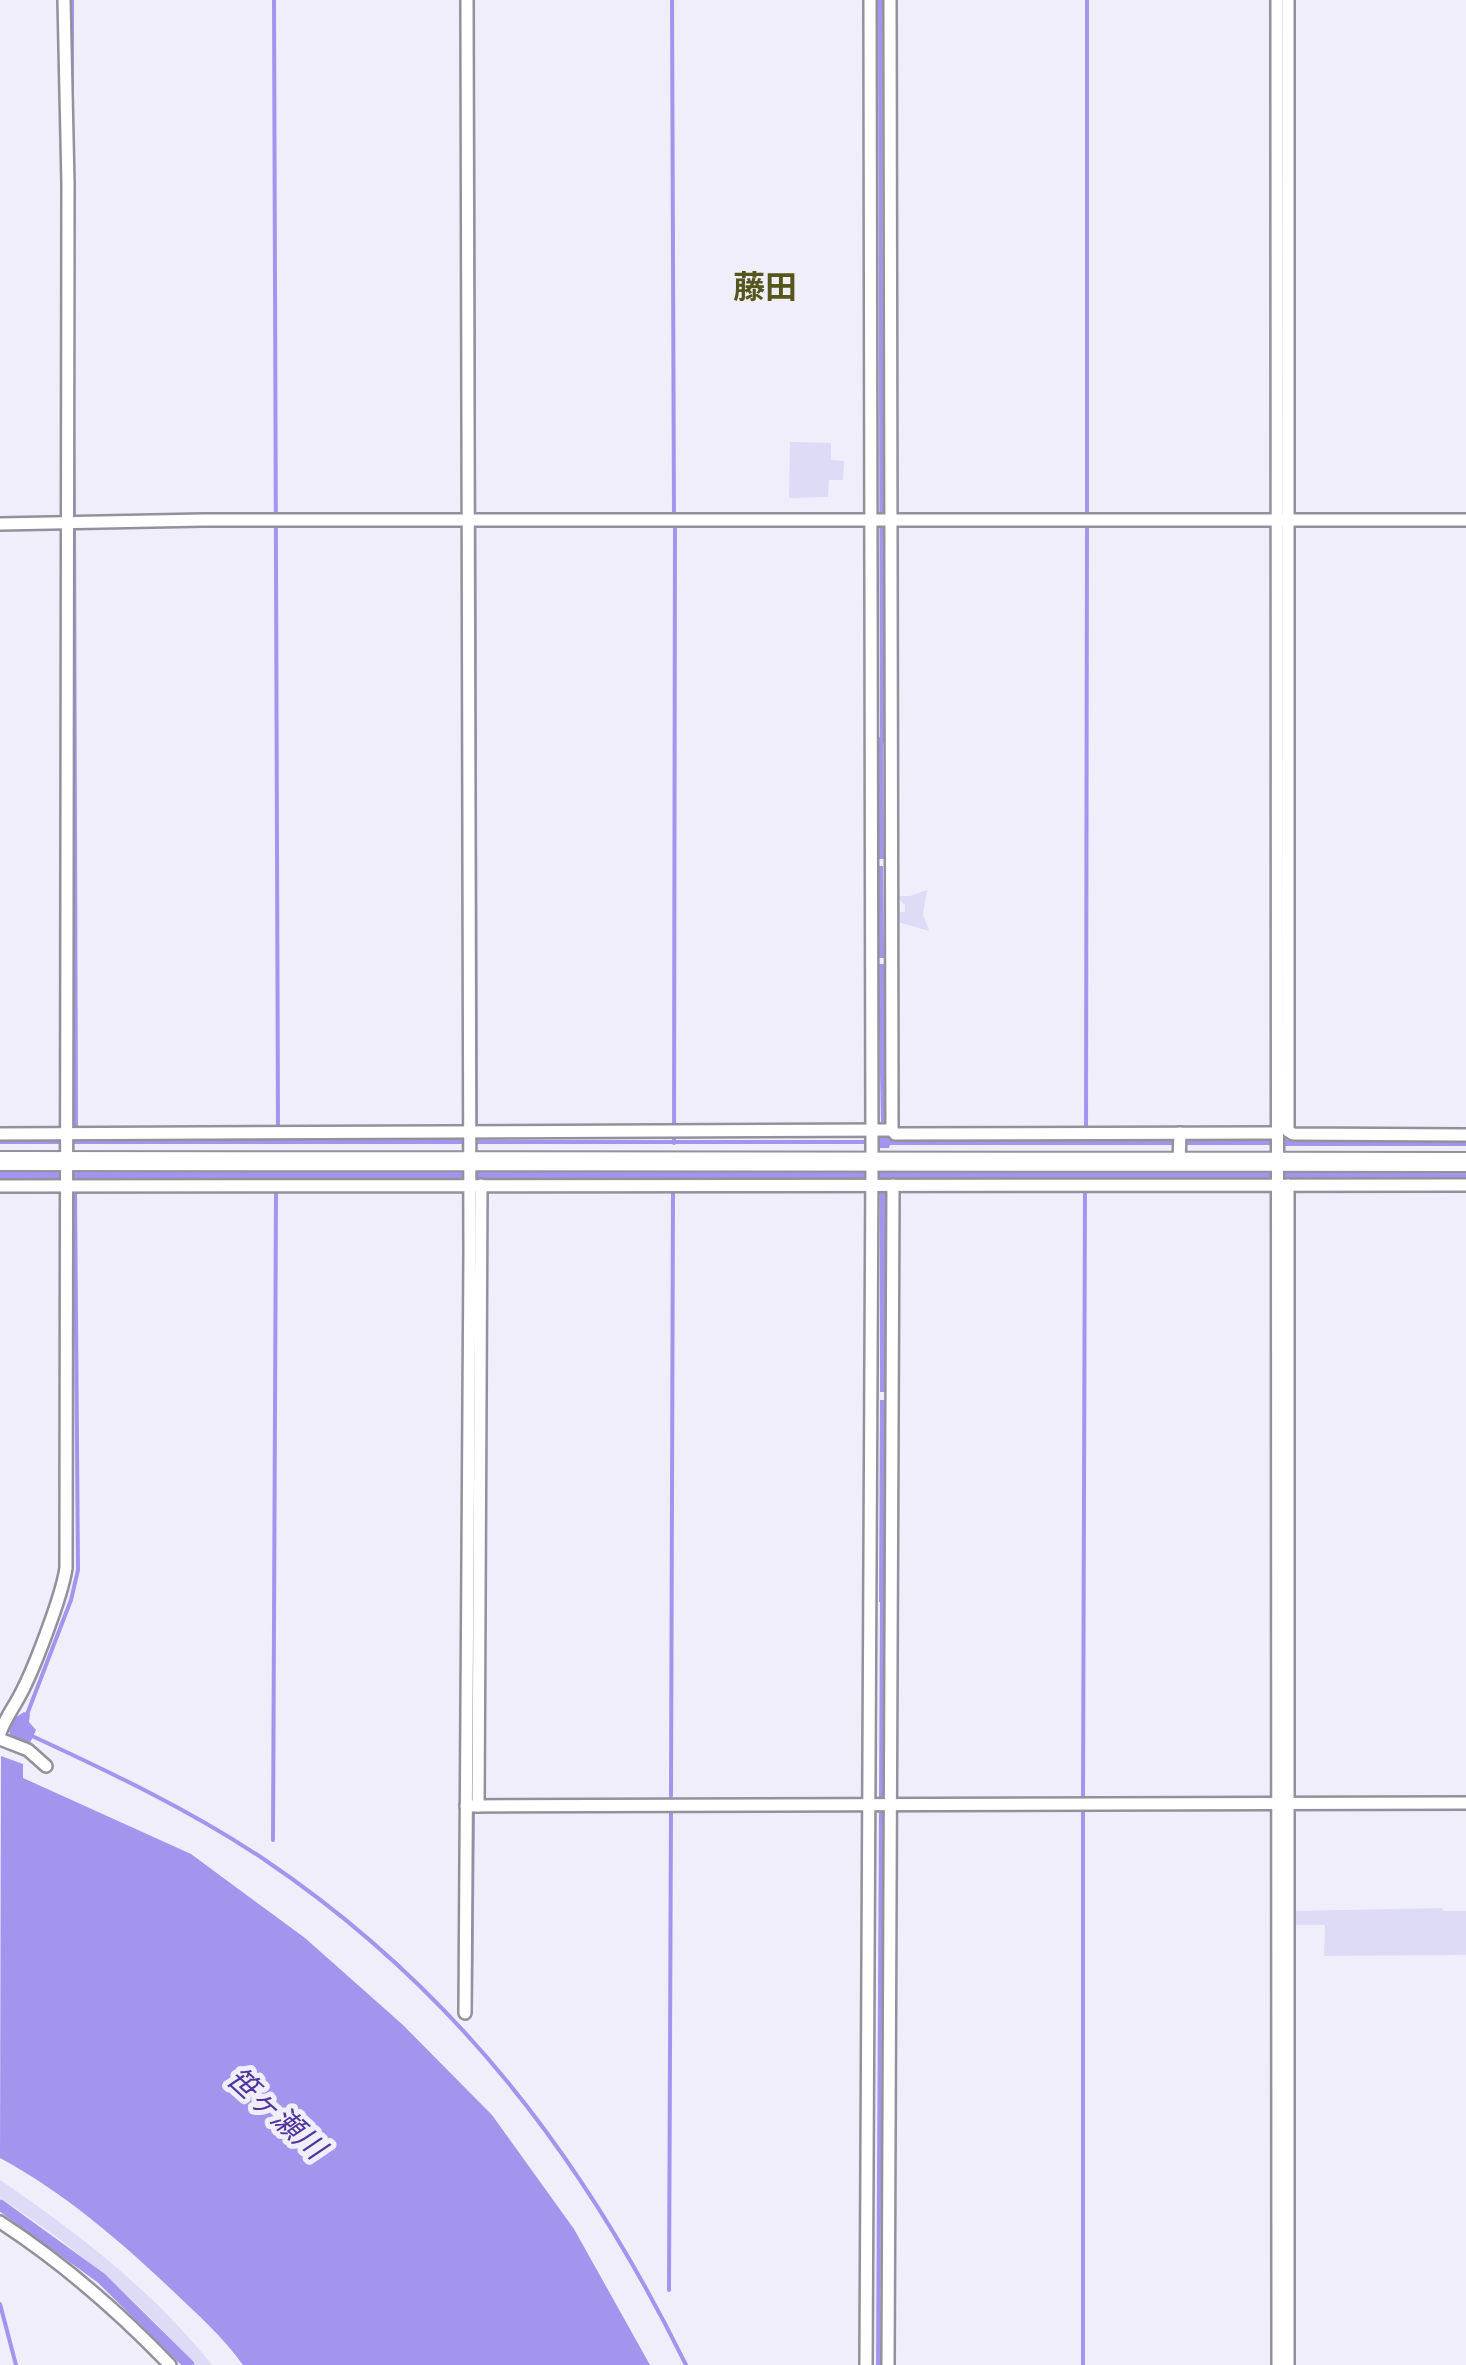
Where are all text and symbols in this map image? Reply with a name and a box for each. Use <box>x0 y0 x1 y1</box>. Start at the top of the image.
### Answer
district label: 藤田 <box>733 264 797 307</box>
water label: 笹ヶ瀬川 <box>219 2057 338 2169</box>

